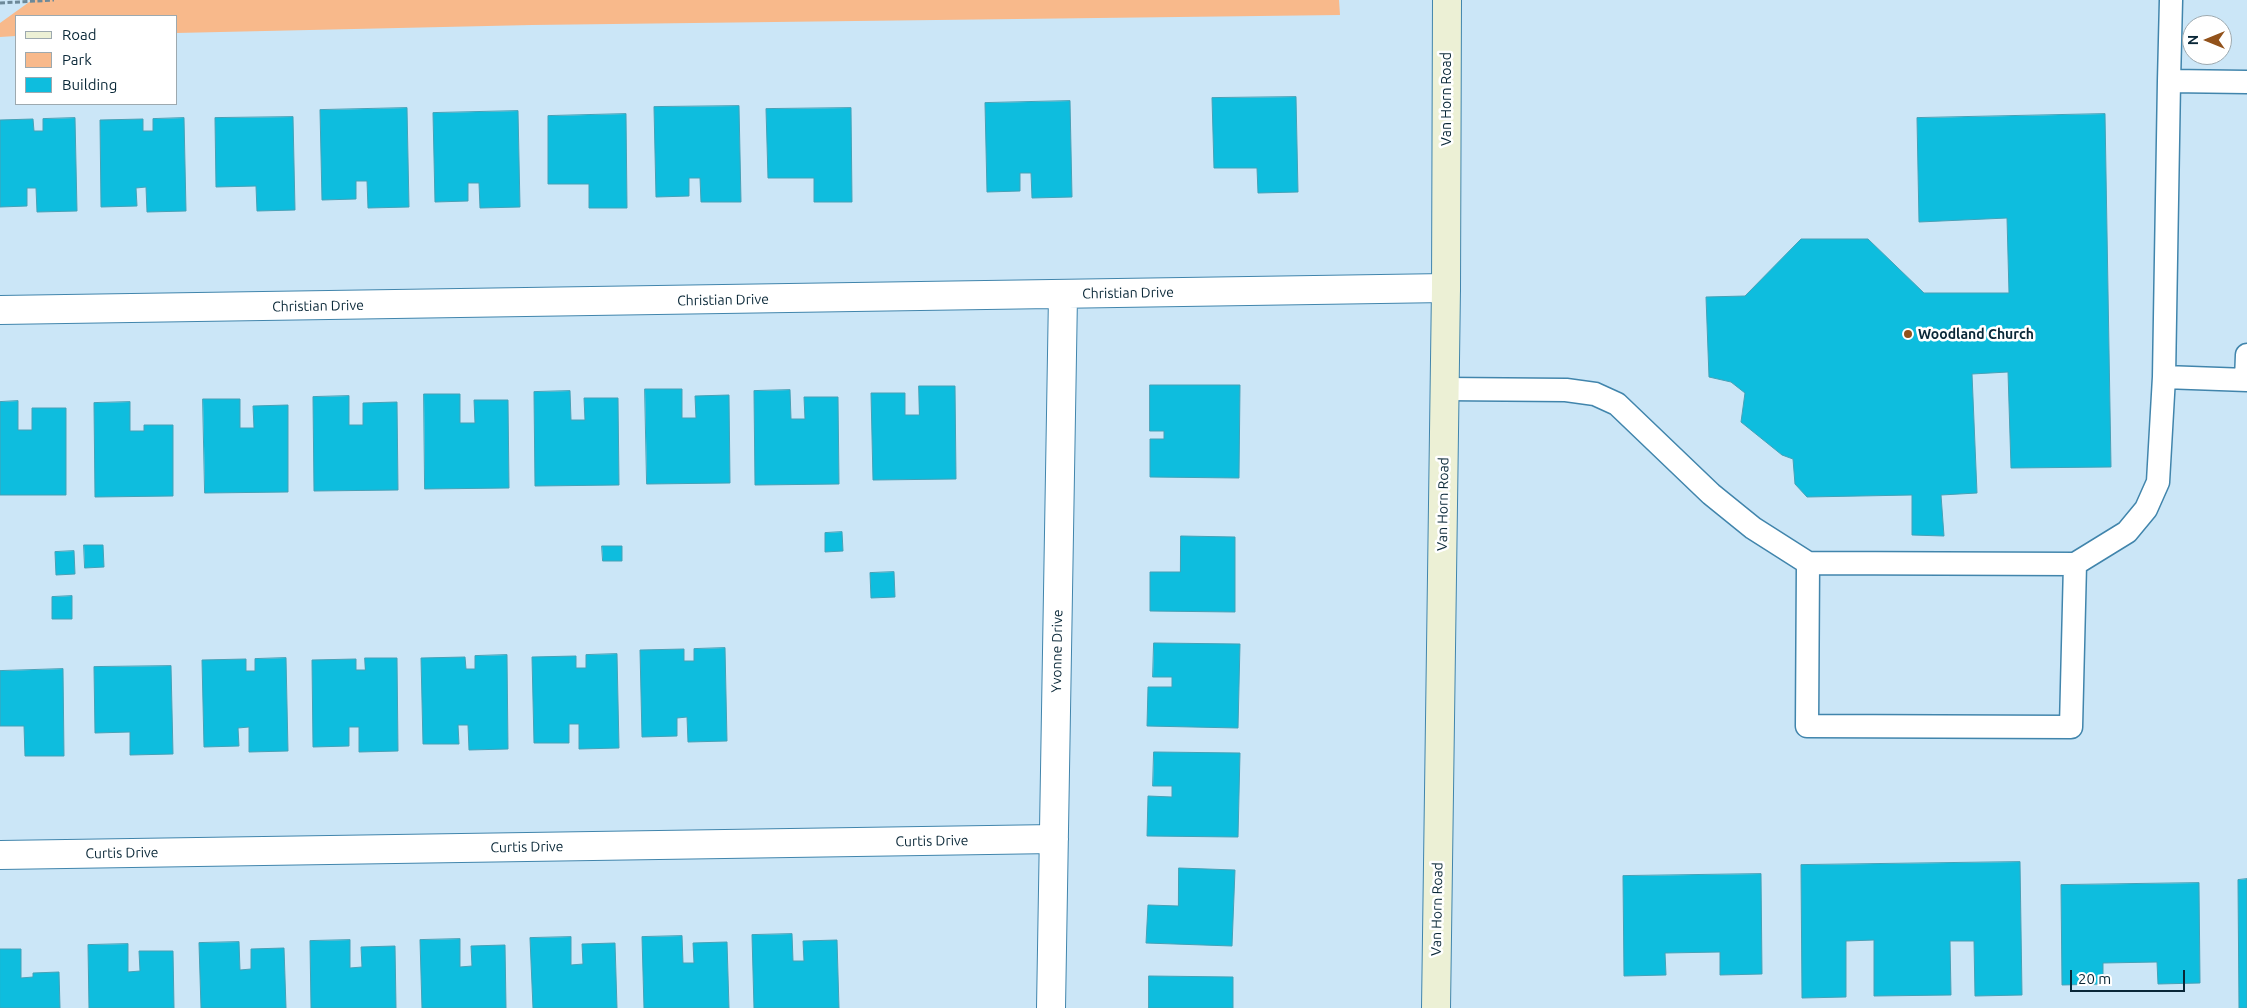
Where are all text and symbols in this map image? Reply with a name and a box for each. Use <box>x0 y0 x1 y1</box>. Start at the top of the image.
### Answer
legend <box>15 15 178 105</box>
north arrow <box>2182 15 2232 65</box>
text: Road <box>62 26 97 43</box>
text: N <box>2185 35 2201 45</box>
text: Park <box>62 51 92 68</box>
street label: Van Horn Road <box>1438 52 1454 146</box>
text: Building <box>62 76 117 93</box>
street label: Christian Drive <box>1082 284 1174 302</box>
street label: Christian Drive <box>677 291 769 309</box>
street label: Christian Drive <box>272 297 364 315</box>
place label: Woodland Church <box>1918 326 2034 342</box>
marker: Woodland Church <box>1902 328 1914 340</box>
street label: Van Horn Road <box>1434 457 1452 551</box>
street label: Yvonne Drive <box>1048 609 1066 693</box>
street label: Curtis Drive <box>895 832 969 850</box>
street label: Curtis Drive <box>490 838 564 856</box>
street label: Curtis Drive <box>85 844 159 862</box>
street label: Van Horn Road <box>1428 862 1446 956</box>
scale bar <box>2072 960 2187 992</box>
text: 20 m <box>2078 970 2111 987</box>

